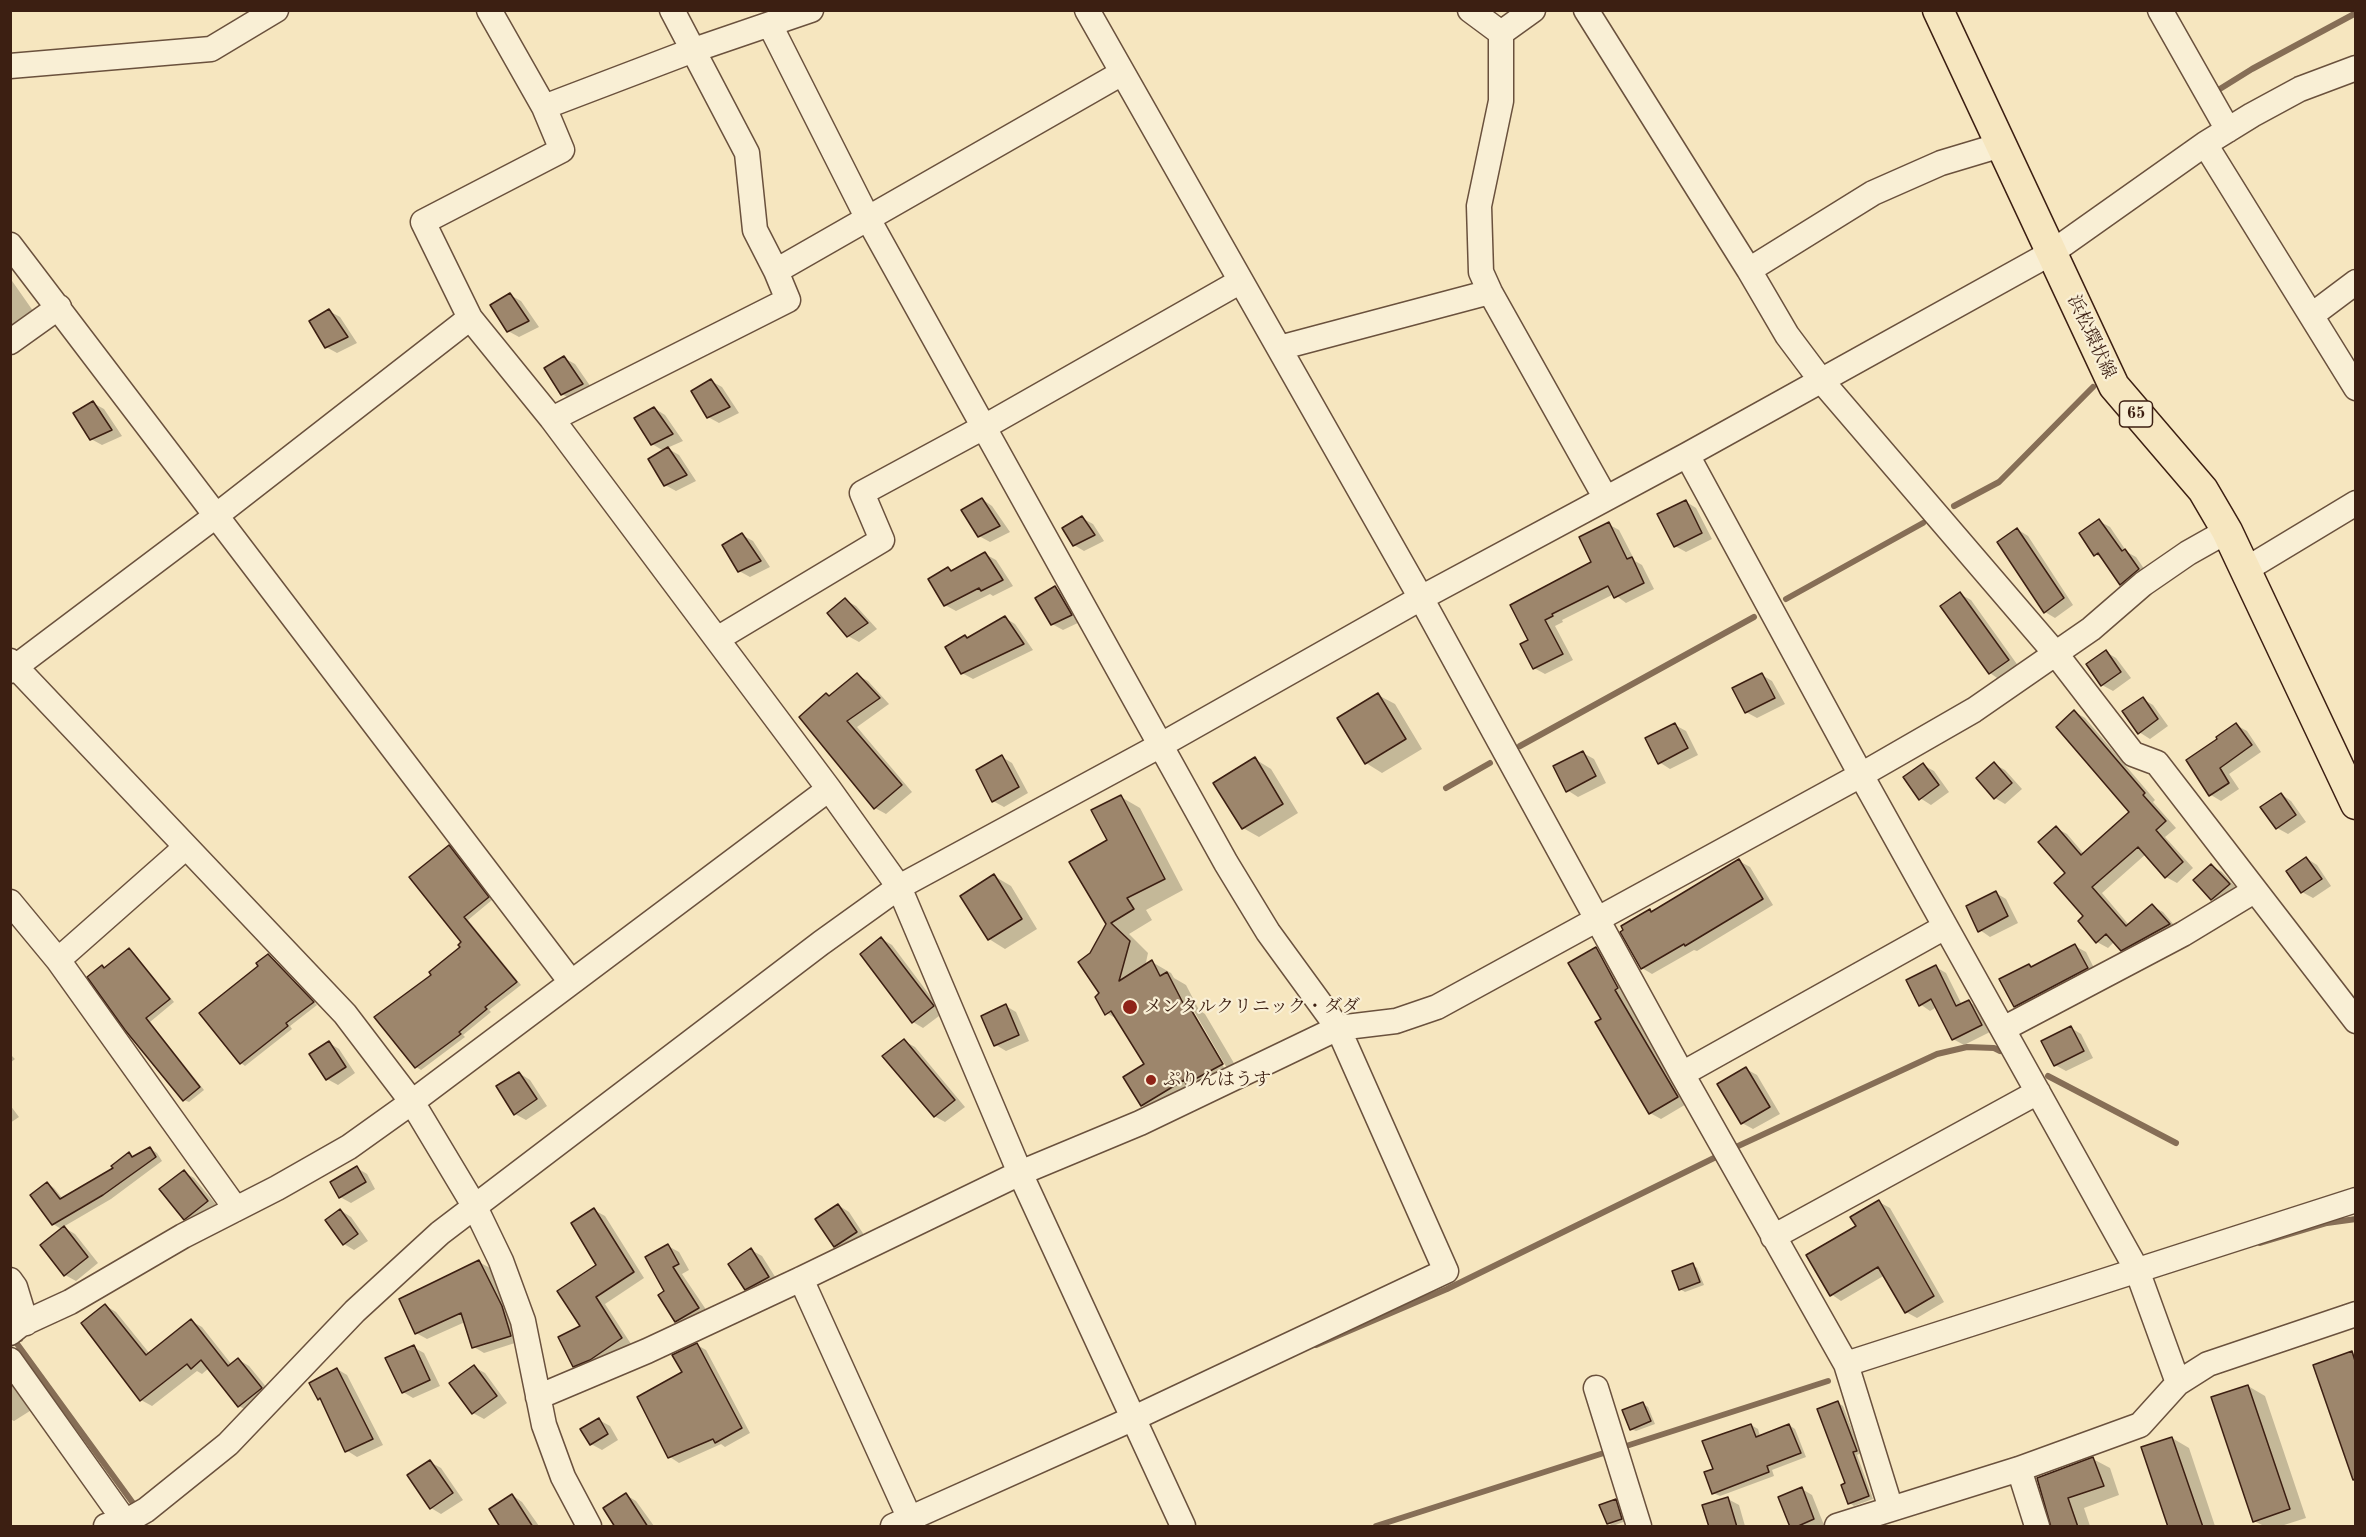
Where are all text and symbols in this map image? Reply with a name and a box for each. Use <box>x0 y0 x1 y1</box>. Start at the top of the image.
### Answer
street label: 浜松環状線 <box>2062 292 2120 382</box>
road number: 65 <box>2120 401 2152 427</box>
place label: メンタルクリニック・ダダ <box>1144 996 1360 1018</box>
marker: メンタルクリニック・ダダ <box>1121 998 1139 1016</box>
place label: ぷりんはうす <box>1163 1069 1271 1091</box>
marker: ぷりんはうす <box>1144 1073 1158 1087</box>

